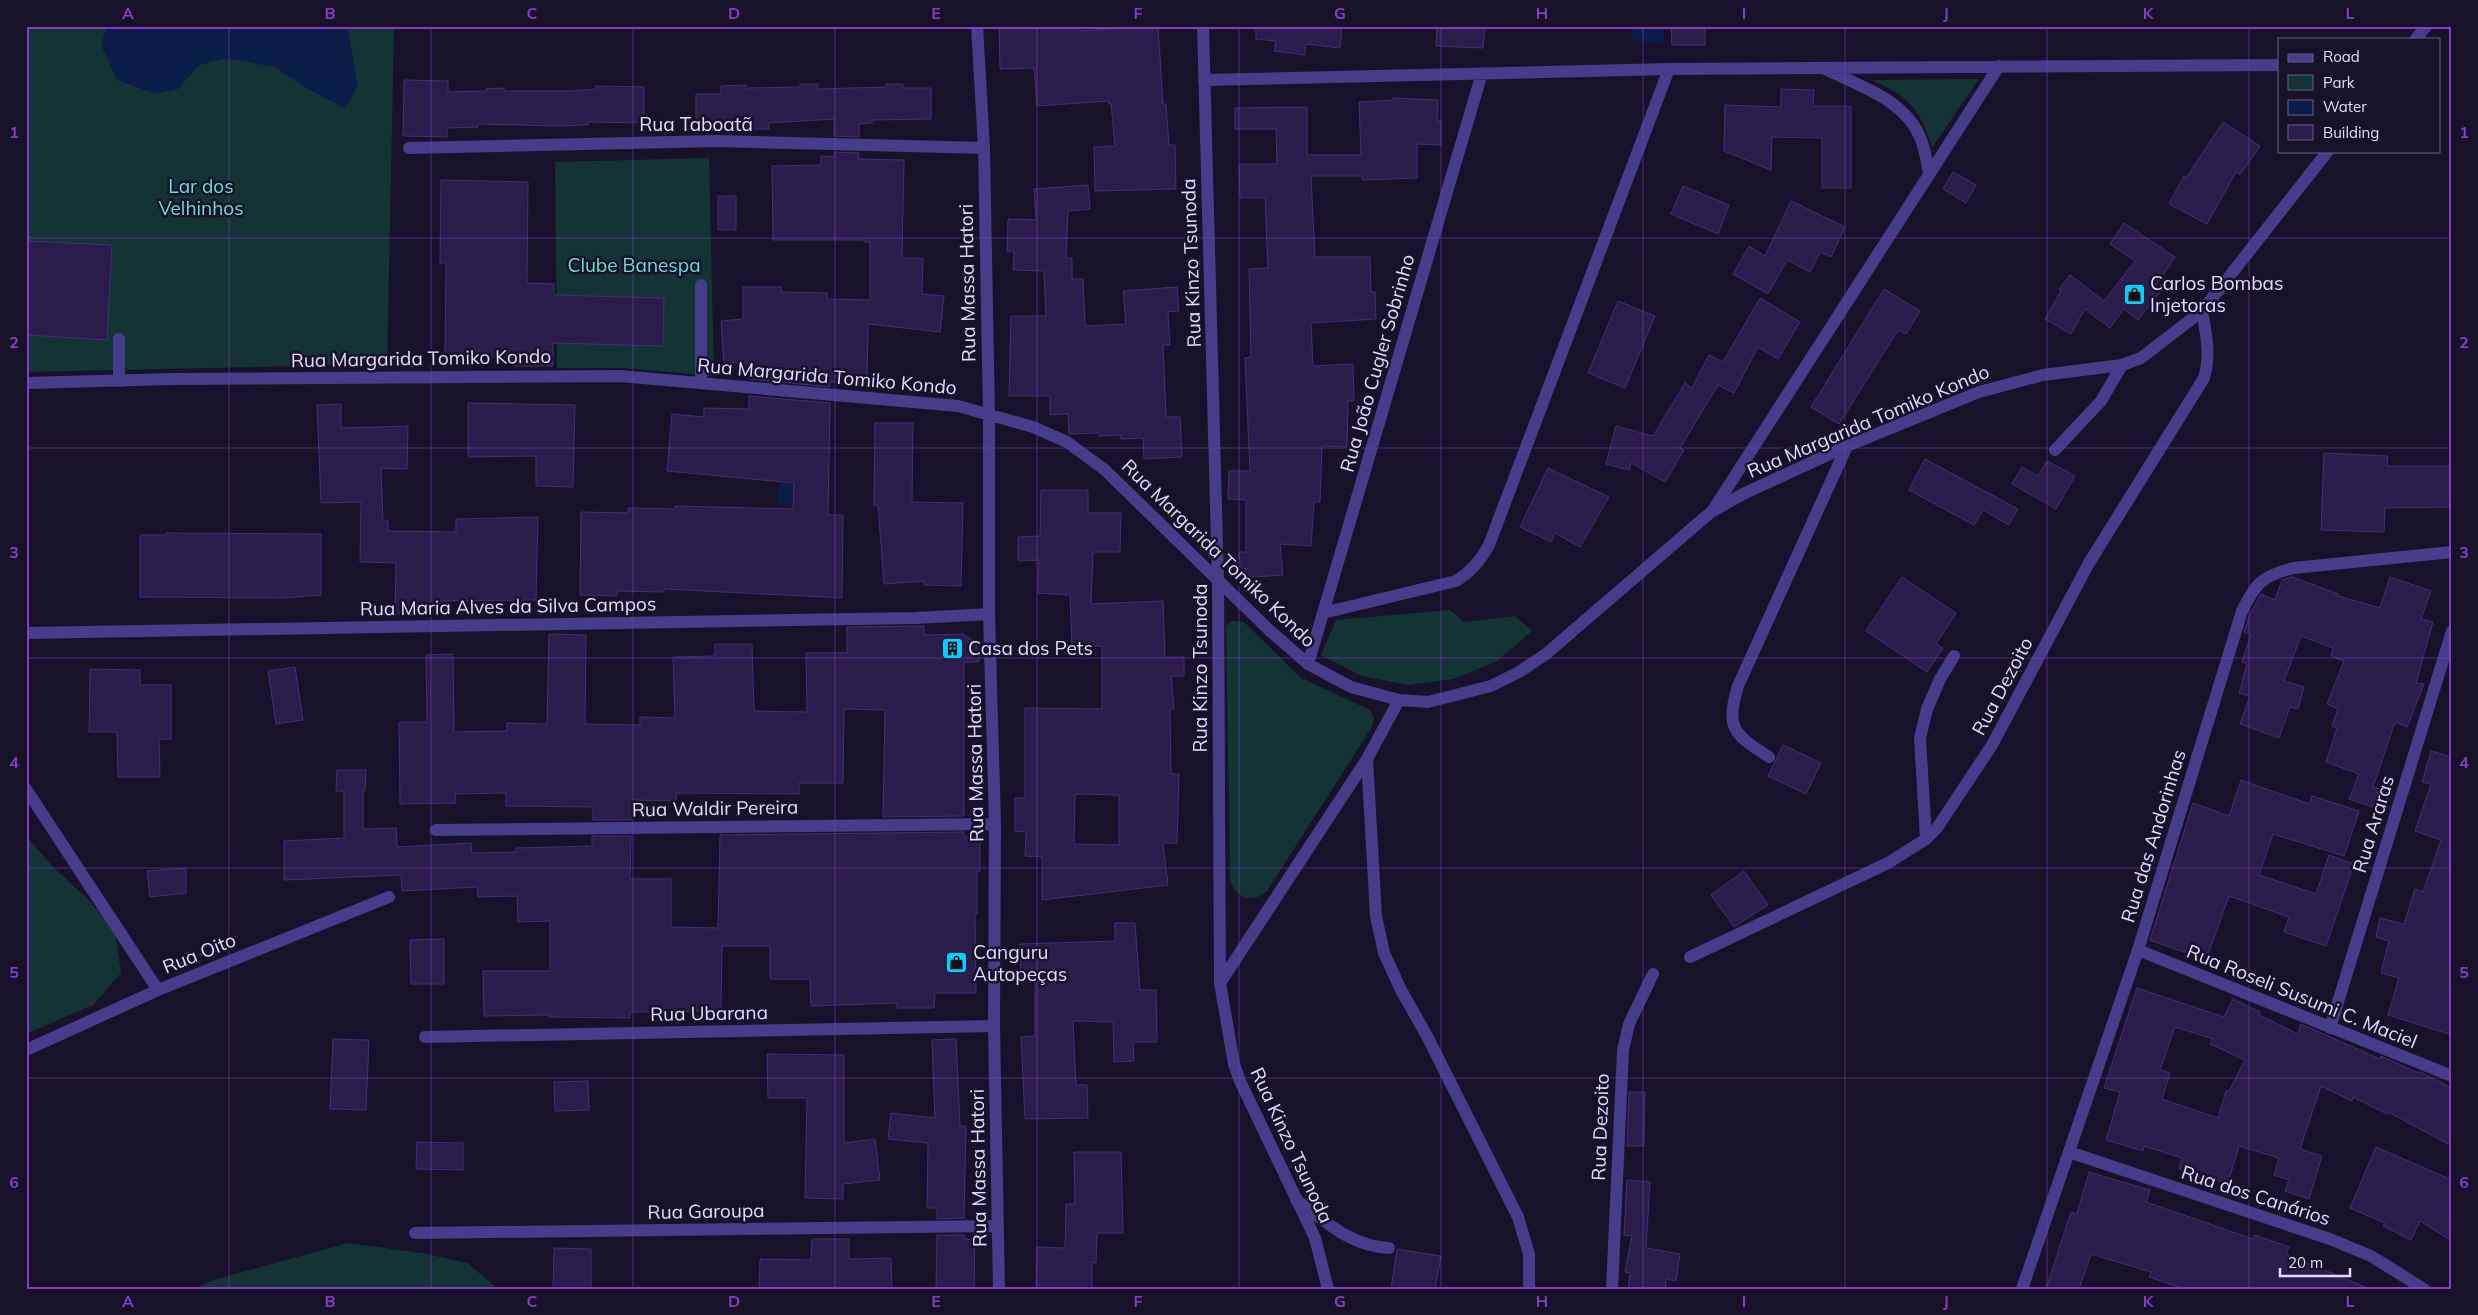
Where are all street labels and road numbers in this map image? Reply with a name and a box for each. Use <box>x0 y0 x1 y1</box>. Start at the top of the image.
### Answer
street label: Rua Taboatã <box>639 112 753 136</box>
street label: Rua Kinzo Tsunoda <box>1176 178 1206 348</box>
street label: Rua Massa Hatori <box>954 204 980 362</box>
street label: Rua João Cugler Sobrinho <box>1334 251 1420 475</box>
street label: Rua Margarida Tomiko Kondo <box>291 344 551 372</box>
street label: Rua Margarida Tomiko Kondo <box>696 353 958 399</box>
street label: Rua Margarida Tomiko Kondo <box>1743 359 1993 483</box>
street label: Rua Margarida Tomiko Kondo <box>1117 454 1321 652</box>
street label: Rua Kinzo Tsunoda <box>1188 584 1212 752</box>
street label: Rua Maria Alves da Silva Campos <box>360 591 656 621</box>
street label: Rua Dezoito <box>1966 633 2038 739</box>
street label: Rua Massa Hatori <box>962 684 988 842</box>
street label: Rua das Andorinhas <box>2115 747 2191 925</box>
street label: Rua Araras <box>2347 773 2399 875</box>
street label: Rua Waldir Pereira <box>632 795 798 821</box>
street label: Rua Oito <box>159 927 239 979</box>
street label: Rua Roseli Susumi C. Maciel <box>2183 939 2421 1053</box>
street label: Rua Ubarana <box>650 1000 768 1026</box>
street label: Rua Kinzo Tsunoda <box>1245 1063 1339 1227</box>
street label: Rua Dezoito <box>1586 1073 1614 1181</box>
street label: Rua Massa Hatori <box>965 1089 991 1247</box>
street label: Rua dos Canários <box>2178 1160 2334 1230</box>
street label: Rua Garoupa <box>647 1198 765 1224</box>

